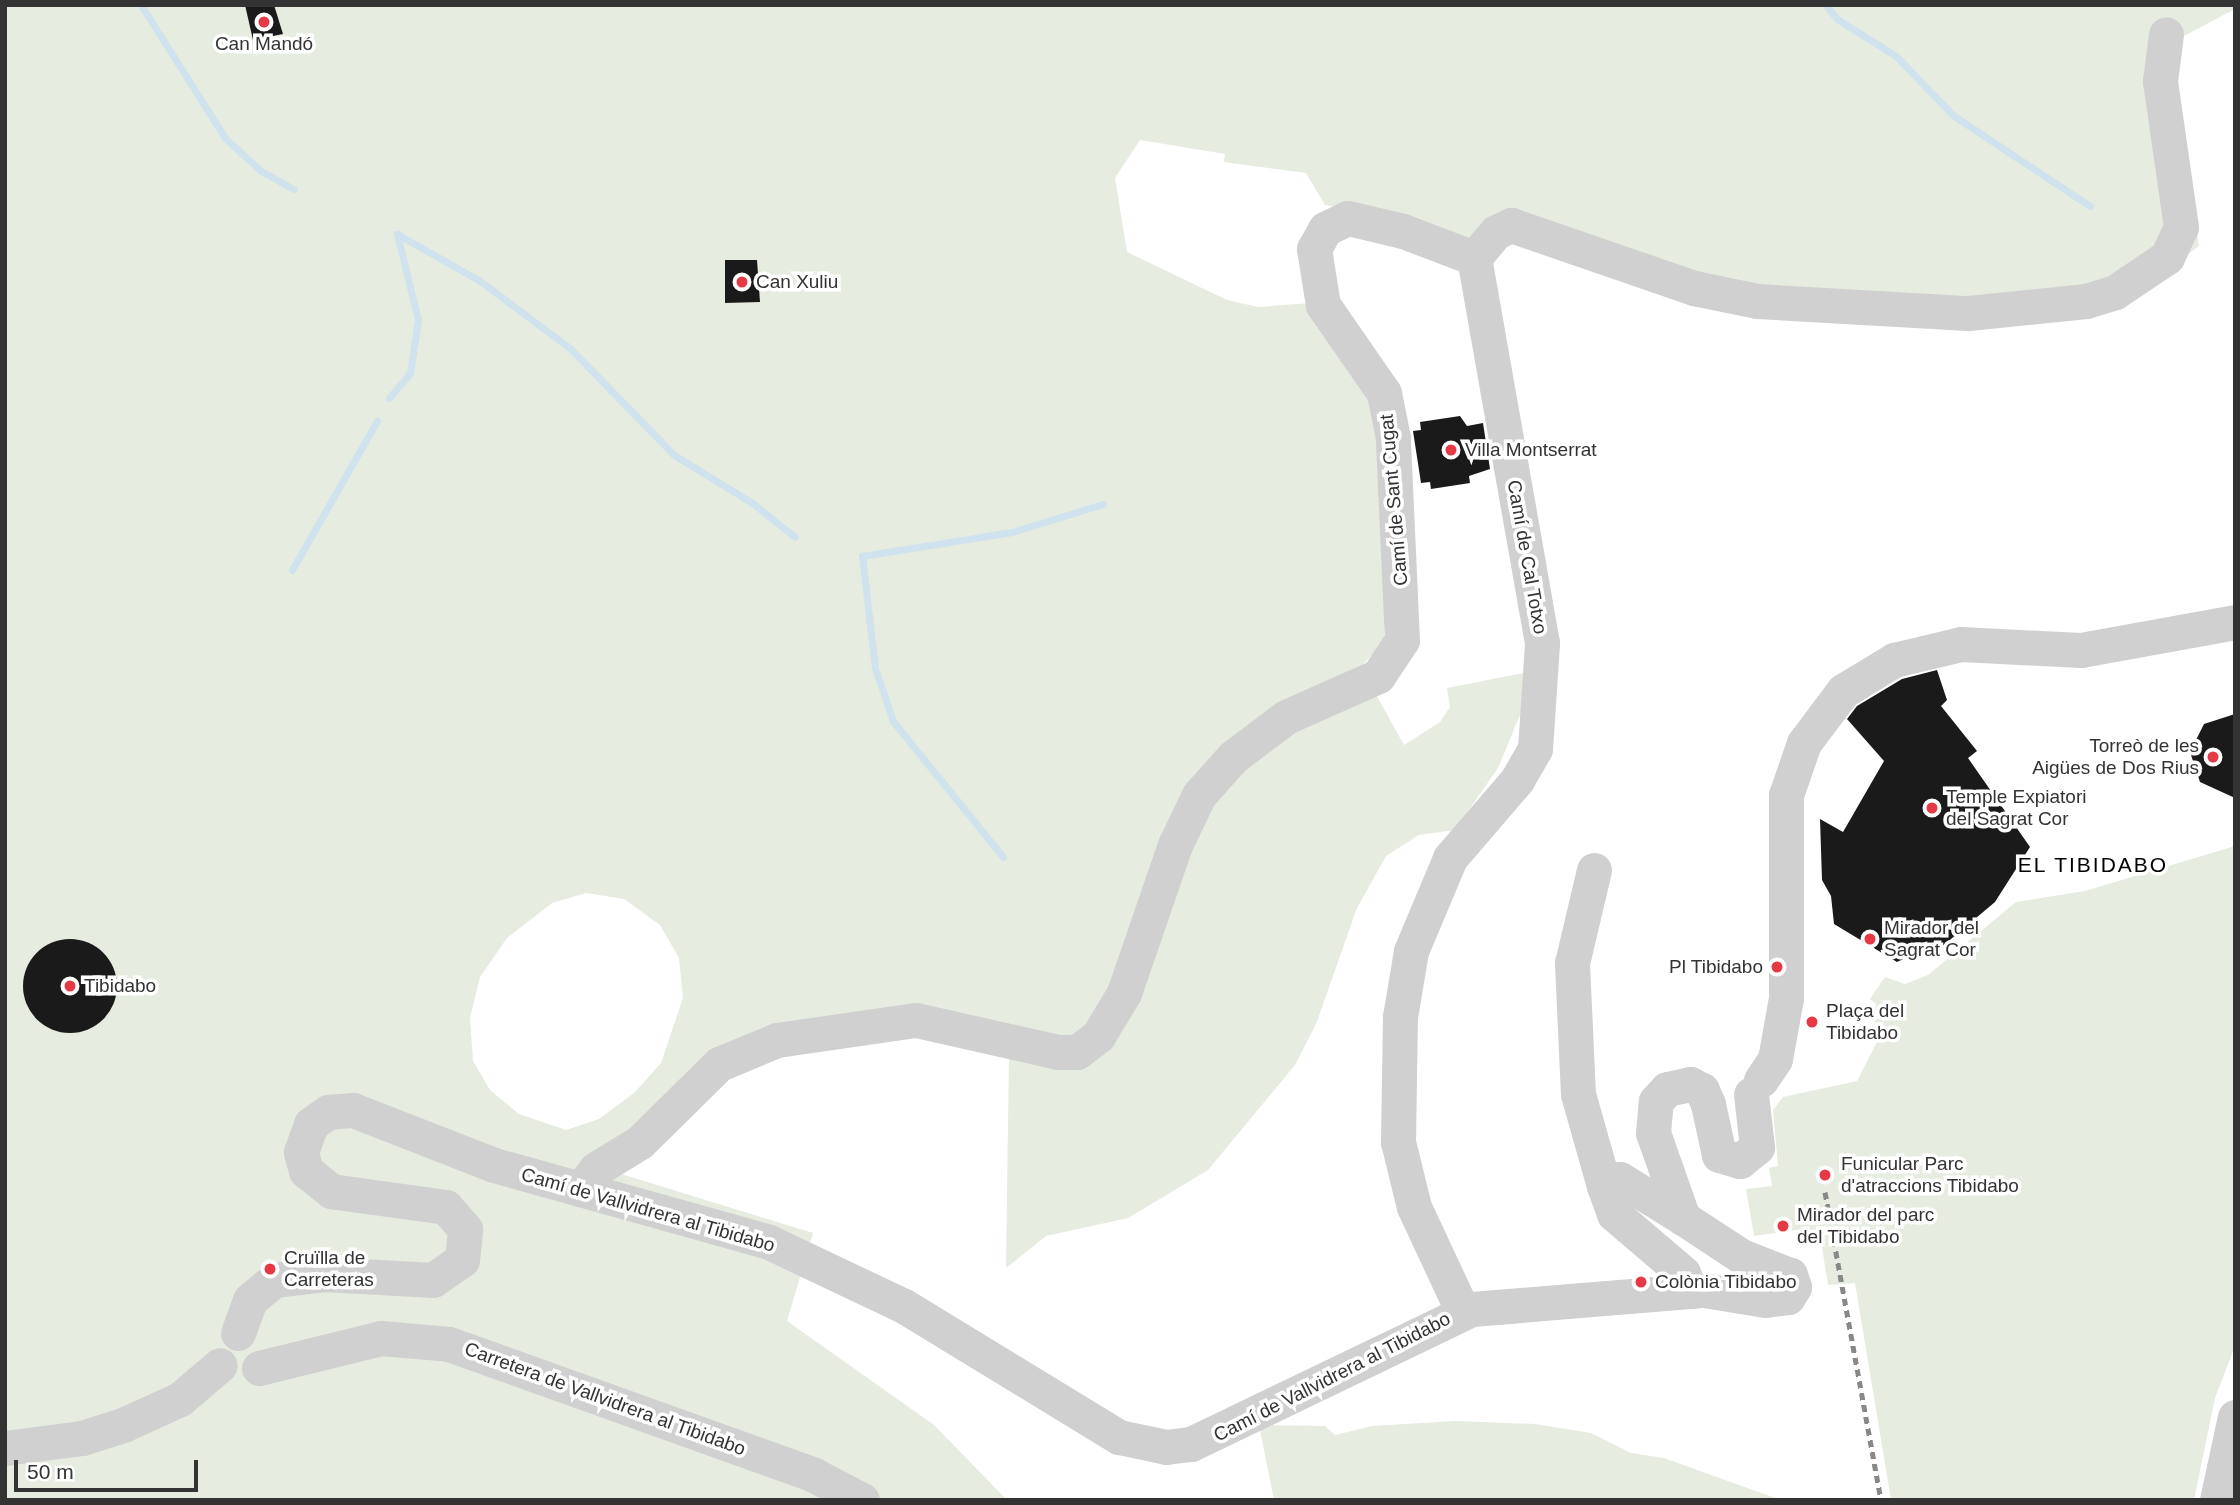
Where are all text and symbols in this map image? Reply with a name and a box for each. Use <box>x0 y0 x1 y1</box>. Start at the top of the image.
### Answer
marker: Can Mandó <box>256 14 272 30</box>
place label: Can Mandó <box>215 33 313 55</box>
place label: Can Xuliu <box>756 271 838 293</box>
marker: Can Xuliu <box>734 274 750 290</box>
street label: Camí de Sant Cugat <box>1375 413 1413 587</box>
place label: Villa Montserrat <box>1465 439 1597 461</box>
marker: Villa Montserrat <box>1443 442 1459 458</box>
street label: Camí de Cal Totxo <box>1502 478 1552 636</box>
place label: Torreò de les Aigües de Dos Rius <box>2032 735 2199 779</box>
marker: Torreò de les Aigües de Dos Rius <box>2205 749 2221 765</box>
place label: Temple Expiatori del Sagrat Cor <box>1946 786 2086 830</box>
marker: Temple Expiatori del Sagrat Cor <box>1924 800 1940 816</box>
district label: EL TIBIDABO <box>2019 852 2167 878</box>
place label: Mirador del Sagrat Cor <box>1884 917 1979 961</box>
marker: Mirador del Sagrat Cor <box>1862 931 1878 947</box>
place label: Pl Tibidabo <box>1669 956 1763 978</box>
marker: Pl Tibidabo <box>1769 959 1785 975</box>
place label: Tibidabo <box>84 975 156 997</box>
marker: Tibidabo <box>62 978 78 994</box>
place label: Plaça del Tibidabo <box>1826 1000 1904 1044</box>
marker: Plaça del Tibidabo <box>1804 1014 1820 1030</box>
place label: Funicular Parc d'atraccions Tibidabo <box>1841 1153 2019 1197</box>
street label: Camí de Vallvidrera al Tibidabo <box>518 1163 778 1257</box>
marker: Funicular Parc d'atraccions Tibidabo <box>1815 1165 1835 1185</box>
place label: Mirador del parc del Tibidabo <box>1797 1204 1934 1248</box>
marker: Mirador del parc del Tibidabo <box>1775 1218 1791 1234</box>
place label: Cruïlla de Carreteras <box>284 1247 374 1291</box>
marker: Cruïlla de Carreteras <box>262 1261 278 1277</box>
place label: Colònia Tibidabo <box>1655 1271 1797 1293</box>
marker: Colònia Tibidabo <box>1633 1274 1649 1290</box>
street label: Camí de Vallvidrera al Tibidabo <box>1210 1307 1454 1447</box>
street label: Carretera de Vallvidrera al Tibidabo <box>461 1337 749 1461</box>
scale bar <box>18 1446 201 1490</box>
text: 50 m <box>27 1460 74 1483</box>

